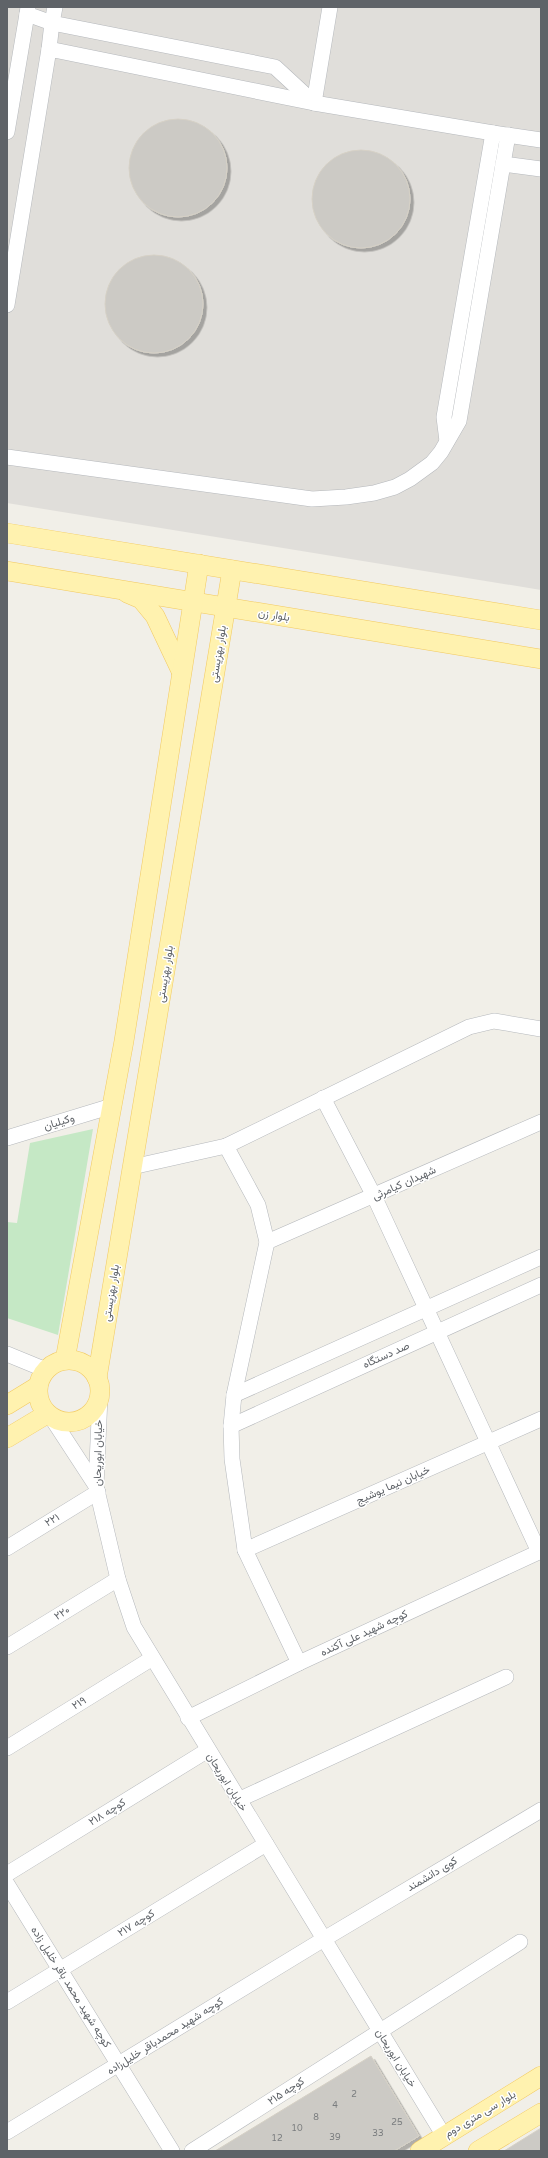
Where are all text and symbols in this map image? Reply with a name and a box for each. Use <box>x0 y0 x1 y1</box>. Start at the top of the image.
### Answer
street label: بلوار زن <box>257 606 291 624</box>
street label: بلوار بهزیستی <box>207 625 229 683</box>
street label: بلوار بهزیستی <box>154 945 176 1003</box>
street label: وکیلیان <box>42 1111 76 1133</box>
street label: شهیدان کیامرثی <box>370 1163 438 1203</box>
street label: بلوار بهزیستی <box>100 1264 122 1322</box>
street label: صد دستگاه <box>361 1339 411 1371</box>
street label: خیابان ابوریحان <box>91 1420 105 1486</box>
street label: خیابان نیما یوشیج <box>354 1463 432 1508</box>
street label: ۲۲۱ <box>42 1511 62 1529</box>
street label: ۲۲۰ <box>52 1603 72 1623</box>
street label: کوچه شهید علی آکنده <box>318 1607 410 1660</box>
street label: ۲۱۹ <box>70 1694 88 1712</box>
street label: خیابان ابوریحان <box>204 1750 250 1814</box>
street label: کوچه ۲۱۸ <box>86 1796 129 1829</box>
street label: کوی دانشمند <box>404 1854 460 1894</box>
street label: کوچه ۲۱۷ <box>115 1907 158 1940</box>
street label: کوچه شهید محمد باقر خلیل زاده <box>27 1924 114 2051</box>
street label: کوچه شهید محمدباقر خلیل‌زاده <box>104 1995 226 2078</box>
street label: خیابان ابوریحان <box>373 2026 419 2090</box>
street label: کوچه ۲۱۵ <box>265 2074 307 2108</box>
street label: بلوار سی متری دوم <box>442 2088 519 2141</box>
house number: 2 <box>351 2089 357 2100</box>
house number: 4 <box>332 2100 338 2111</box>
house number: 8 <box>313 2112 319 2123</box>
house number: 25 <box>391 2117 403 2128</box>
house number: 10 <box>291 2123 303 2134</box>
house number: 33 <box>372 2128 384 2139</box>
house number: 39 <box>329 2132 341 2143</box>
house number: 12 <box>271 2133 283 2144</box>

